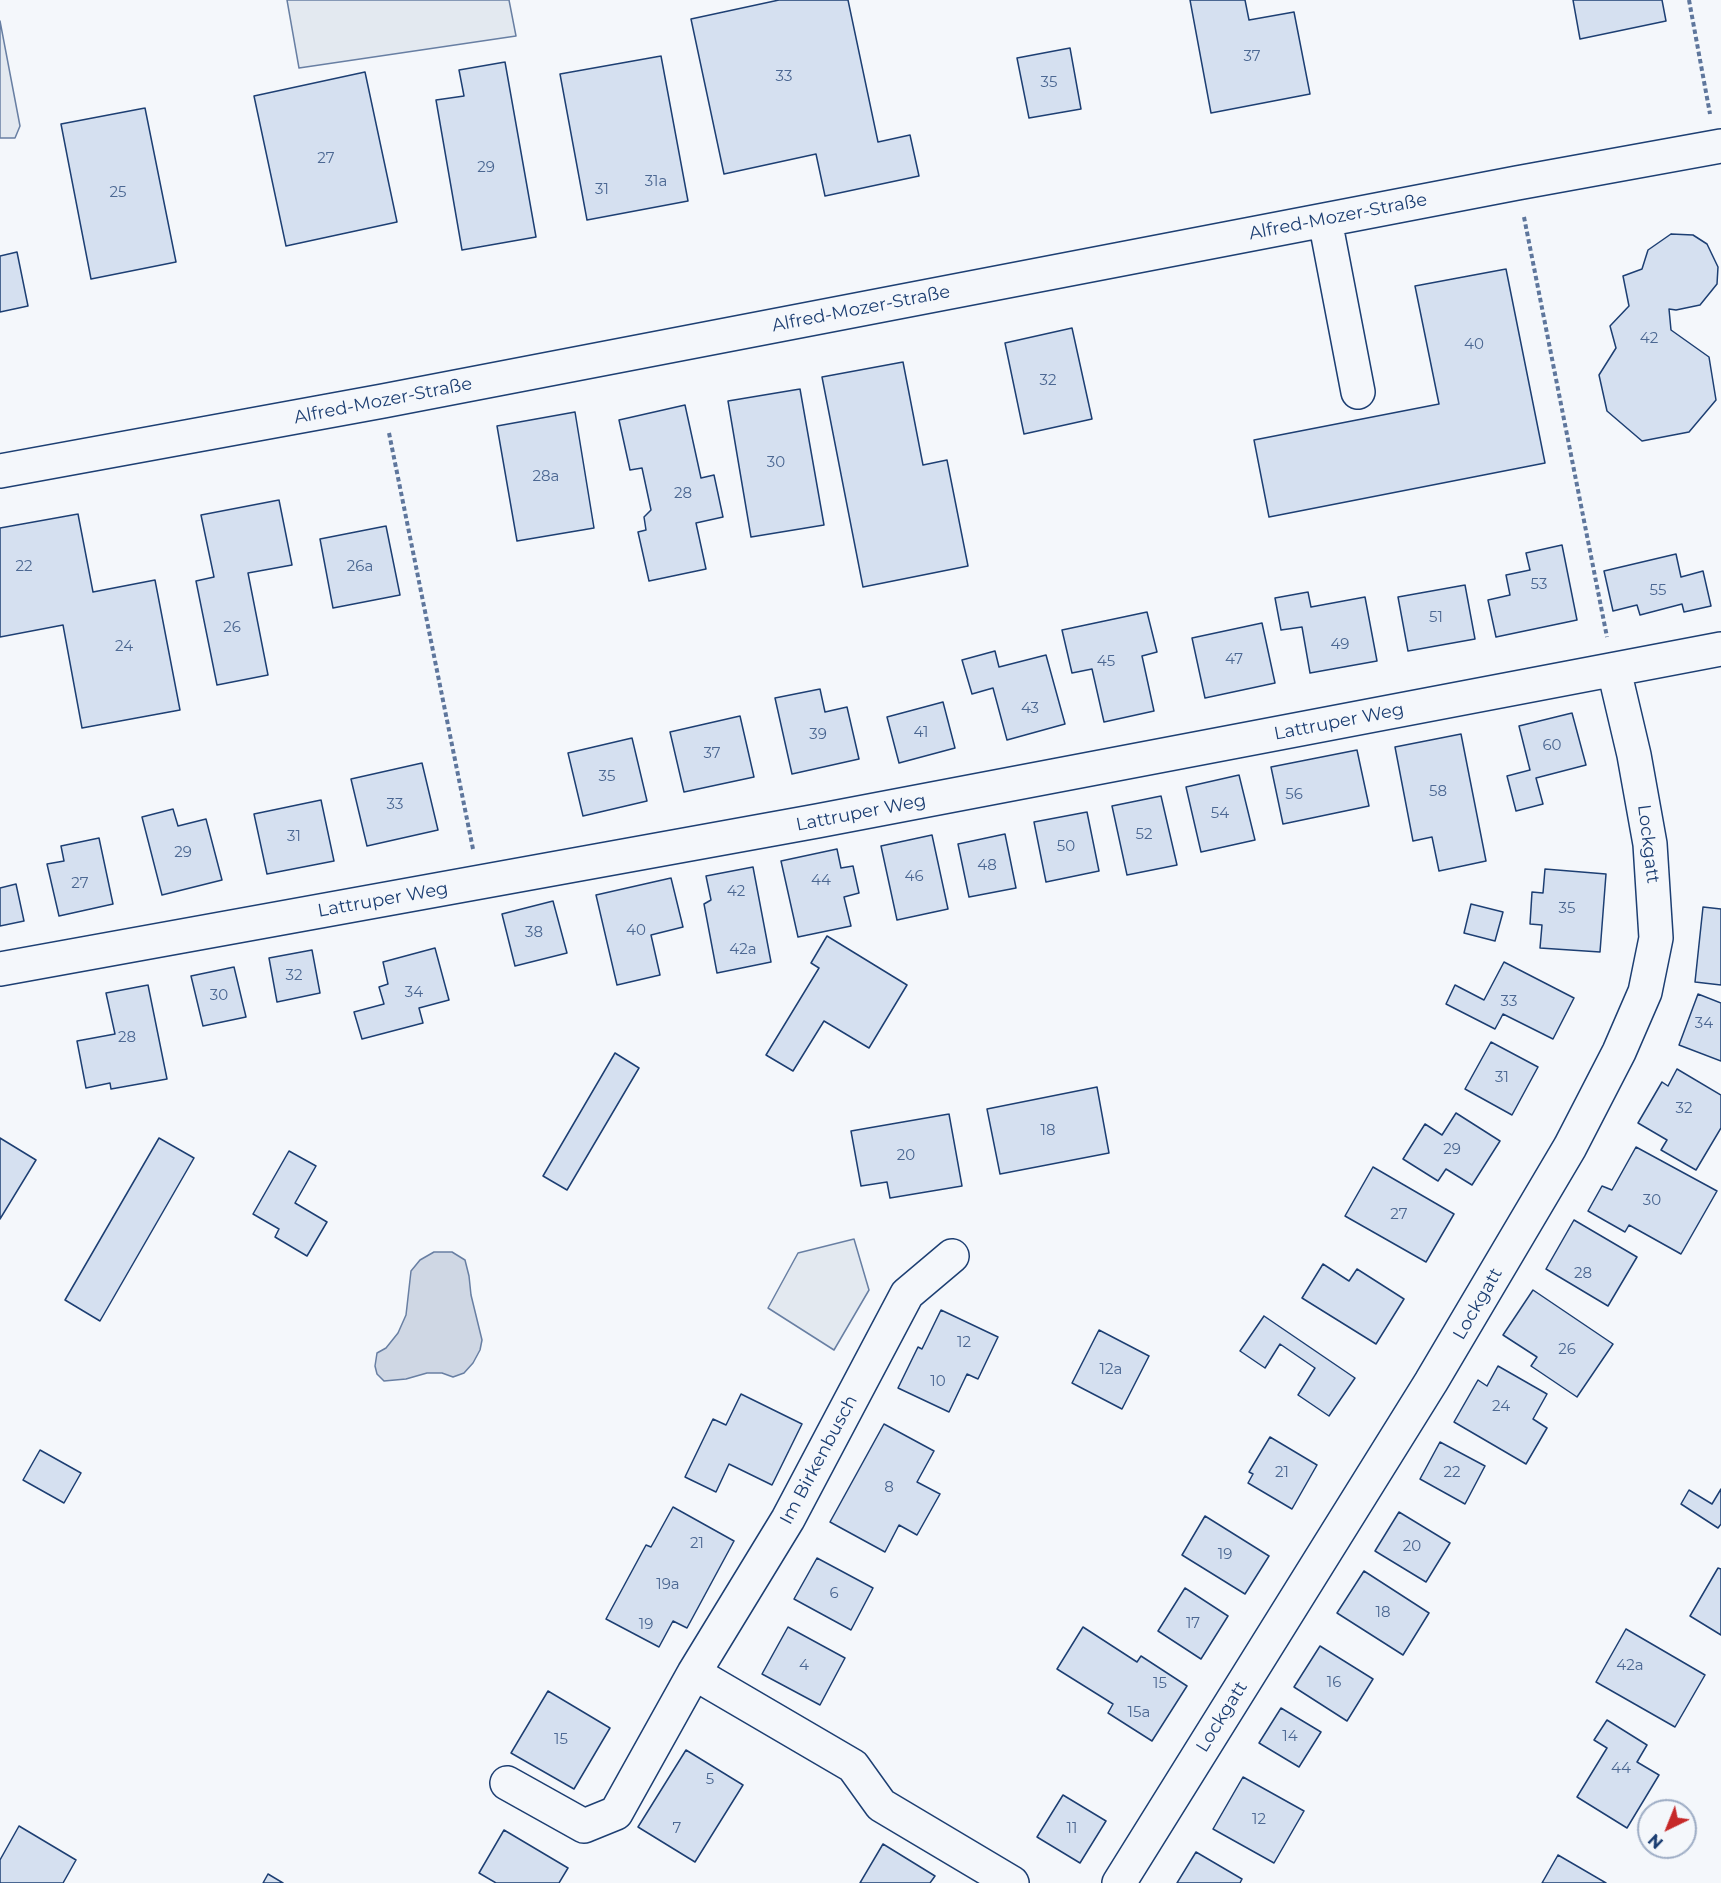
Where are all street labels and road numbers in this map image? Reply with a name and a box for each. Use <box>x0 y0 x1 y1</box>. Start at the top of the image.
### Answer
street label: Alfred-Mozer-Straße <box>1247 189 1429 245</box>
street label: Alfred-Mozer-Straße <box>770 281 952 337</box>
street label: Alfred-Mozer-Straße <box>292 373 474 429</box>
street label: Lattruper Weg <box>1272 699 1406 745</box>
street label: Lattruper Weg <box>794 790 928 836</box>
street label: Lockgatt <box>1632 803 1664 885</box>
street label: Lattruper Weg <box>316 878 450 922</box>
street label: Lockgatt <box>1449 1264 1507 1344</box>
street label: Im Birkenbusch <box>776 1392 862 1528</box>
street label: Lockgatt <box>1192 1678 1252 1756</box>

